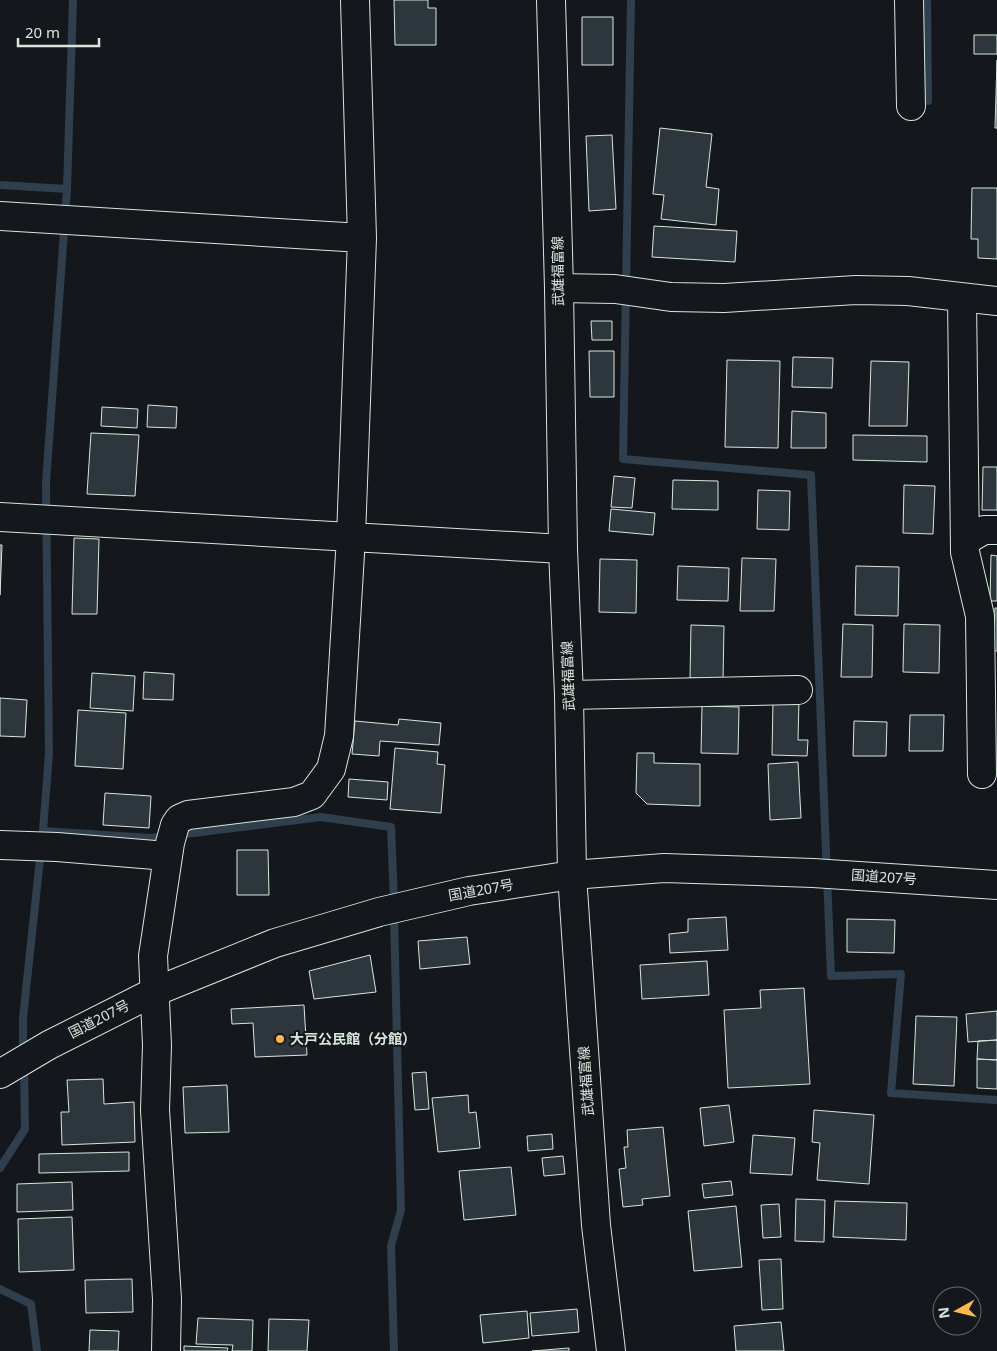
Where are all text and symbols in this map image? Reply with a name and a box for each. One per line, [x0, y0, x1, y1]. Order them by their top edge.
scale bar [18, 15, 99, 47]
text: 20 m [25, 22, 60, 42]
street label: 武雄福富線 [547, 236, 568, 306]
street label: 武雄福富線 [557, 641, 578, 711]
street label: 国道207号 [850, 865, 918, 888]
street label: 国道207号 [447, 874, 515, 905]
street label: 国道207号 [65, 995, 133, 1042]
place label: 大戸公民館（分館） [290, 1029, 416, 1048]
marker: 大戸公民館（分館） [274, 1033, 286, 1045]
street label: 武雄福富線 [574, 1045, 597, 1117]
north arrow [932, 1286, 982, 1336]
text: N [933, 1306, 954, 1320]

